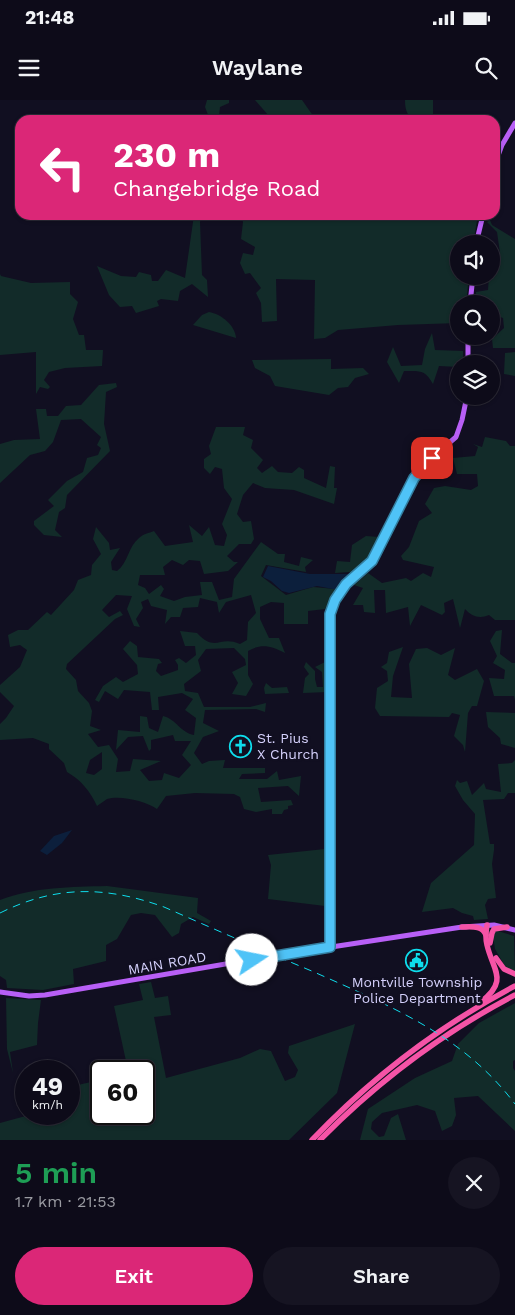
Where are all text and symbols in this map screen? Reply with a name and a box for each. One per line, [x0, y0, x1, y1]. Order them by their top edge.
text: 21:48 [25, 6, 74, 29]
icon: menu [15, 54, 43, 82]
icon: search [472, 54, 500, 82]
text: Waylane [212, 55, 303, 80]
text: 230 m [113, 134, 220, 176]
icon: left [30, 135, 95, 200]
text: Changebridge Road [113, 176, 320, 201]
map controls [450, 235, 500, 405]
button: sound [450, 235, 500, 285]
button: search [450, 295, 500, 345]
button: layers [450, 355, 500, 405]
pin [411, 437, 453, 479]
icon: arrive [418, 444, 446, 472]
place label: St. Pius X Church [257, 730, 319, 762]
church icon: St. Pius X Church [229, 734, 253, 758]
position arrow [225, 933, 277, 985]
street label: MAIN ROAD [127, 948, 207, 978]
public building icon: Montville Township Police Department [405, 948, 429, 972]
place label: Montville Township Police Department [352, 974, 482, 1006]
speed limit sign: 60 [90, 1060, 155, 1125]
text: 49 [32, 1072, 63, 1101]
text: km/h [32, 1098, 63, 1112]
text: 5 min [15, 1155, 97, 1190]
button: close [448, 1157, 500, 1209]
text: 1.7 km · 21:53 [15, 1192, 116, 1211]
button: Exit [15, 1247, 253, 1305]
button: Share [263, 1247, 500, 1305]

